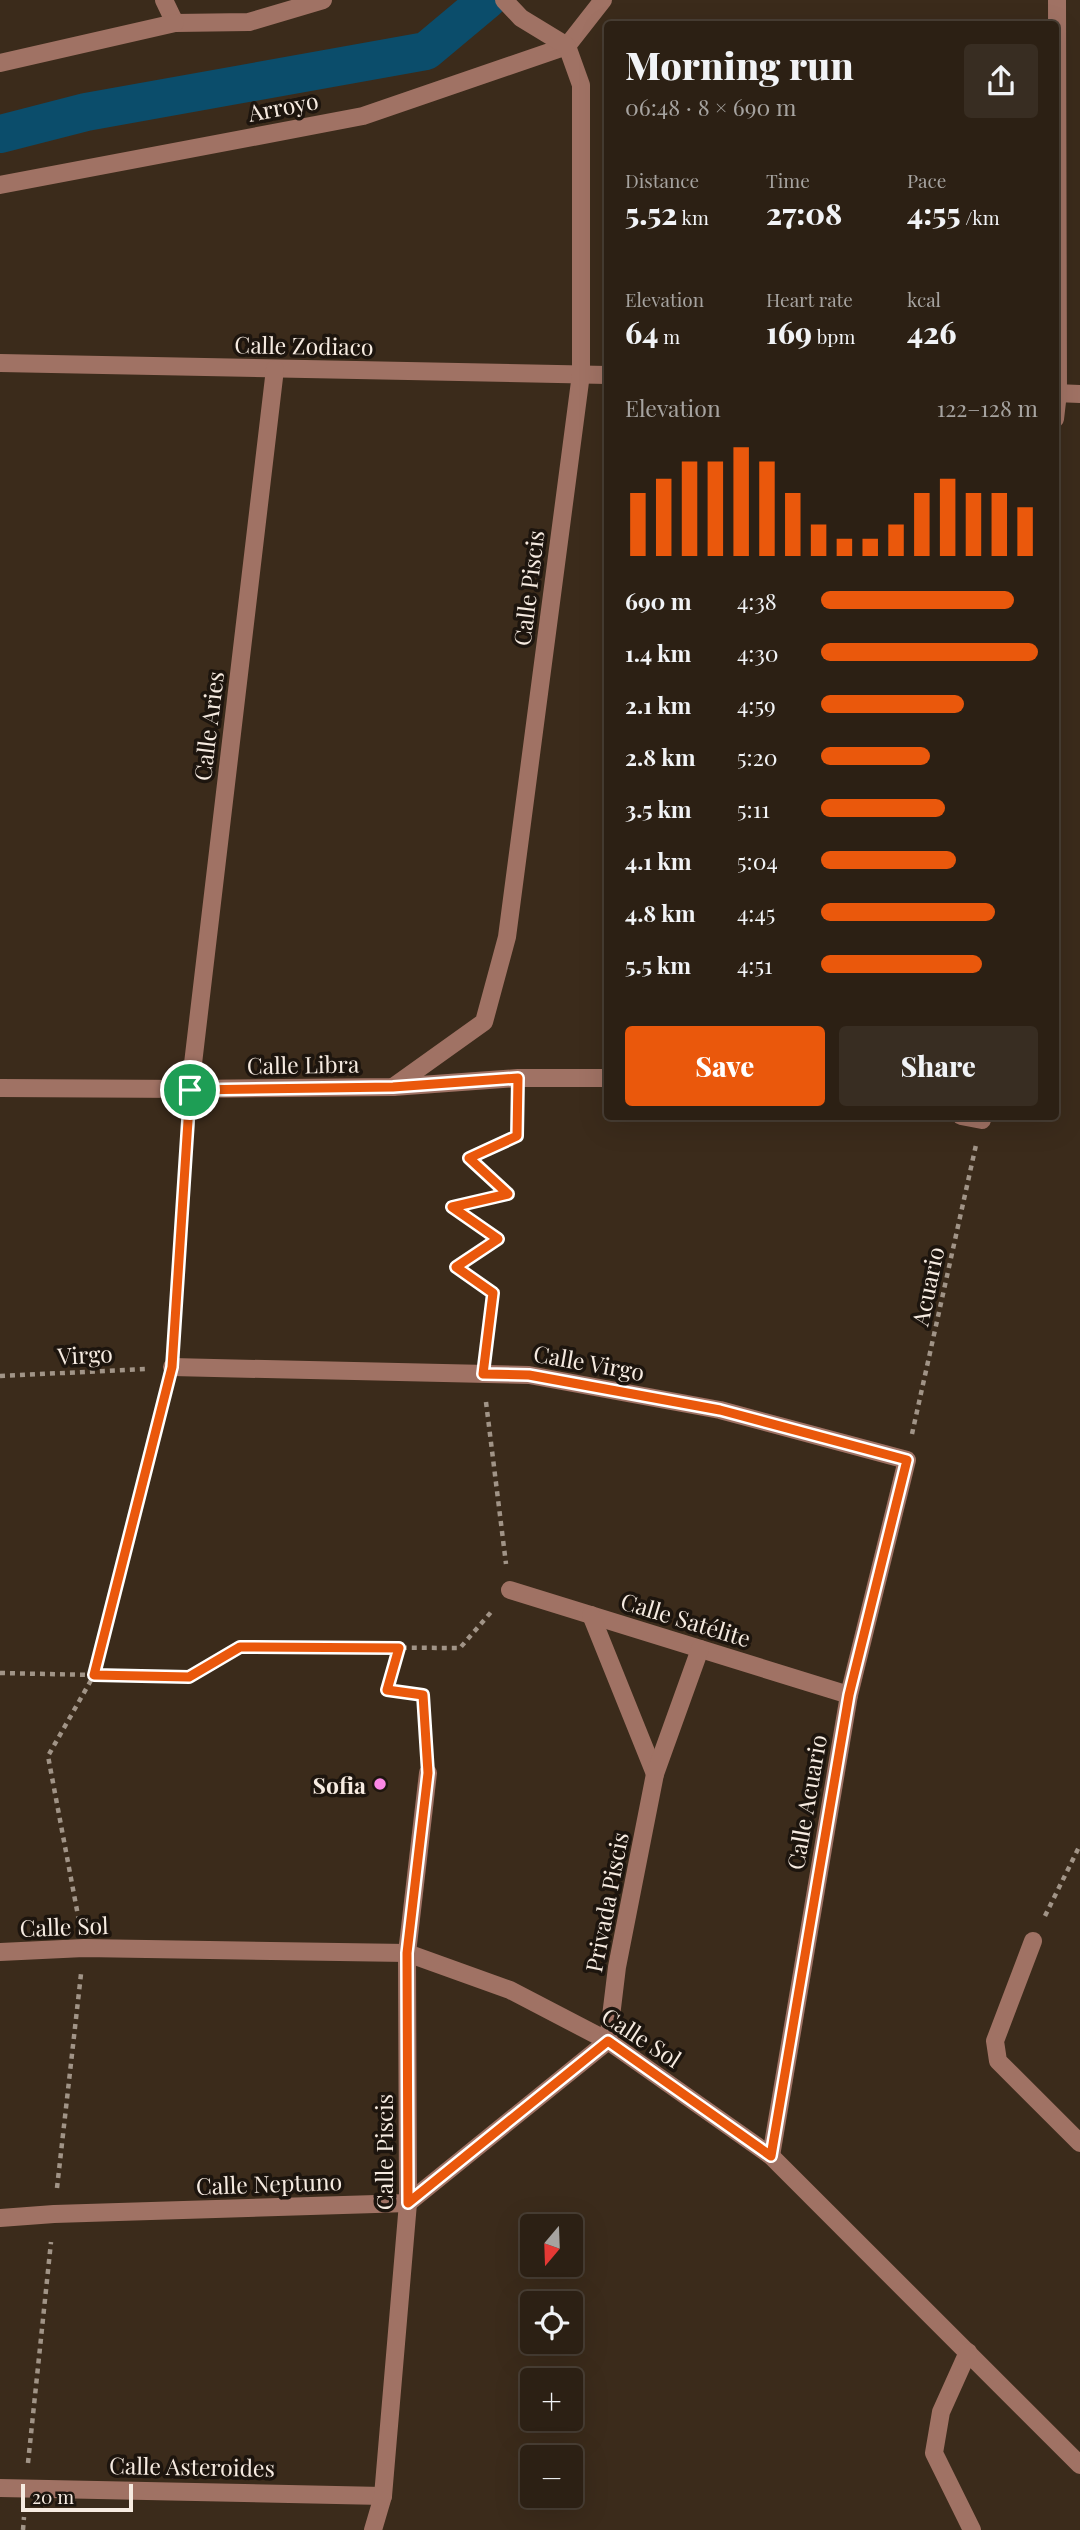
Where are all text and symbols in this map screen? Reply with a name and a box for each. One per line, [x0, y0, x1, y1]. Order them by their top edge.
text: Morning run [625, 39, 854, 90]
button: share [964, 44, 1038, 118]
street label: Arroyo [244, 84, 321, 128]
text: 06:48 · 8 × 690 m [625, 91, 796, 122]
text: Distance [625, 167, 699, 193]
text: Time [766, 167, 810, 193]
text: Pace [907, 167, 946, 193]
text: 5.52 [625, 193, 677, 233]
text: 27:08 [766, 193, 842, 233]
text: 4:55 [907, 193, 961, 233]
text: km [677, 204, 709, 230]
text: /km [961, 204, 1000, 230]
text: Elevation [625, 286, 704, 312]
text: Heart rate [766, 286, 853, 312]
text: kcal [907, 286, 941, 312]
text: 64 [625, 312, 658, 352]
text: 169 [766, 312, 812, 352]
text: 426 [907, 312, 957, 352]
text: m [658, 323, 680, 349]
text: bpm [812, 323, 855, 349]
street label: Calle Zodiaco [234, 328, 374, 362]
text: Elevation [625, 392, 721, 423]
text: 122–128 m [937, 392, 1038, 423]
street label: Calle Piscis [506, 528, 550, 648]
text: 690 m [625, 585, 692, 616]
text: 4:38 [737, 585, 777, 616]
text: 1.4 km [625, 637, 691, 668]
text: 4:30 [737, 637, 779, 668]
street label: Calle Aries [186, 669, 230, 783]
text: 2.1 km [625, 689, 691, 720]
text: 4:59 [737, 689, 776, 720]
text: 2.8 km [625, 741, 696, 772]
text: 5:20 [737, 741, 777, 772]
text: 3.5 km [625, 793, 692, 824]
text: 5:11 [737, 793, 770, 824]
text: 4.1 km [625, 845, 692, 876]
text: 5:04 [737, 845, 778, 876]
text: 4.8 km [625, 897, 696, 928]
text: 4:45 [737, 897, 775, 928]
text: 5.5 km [625, 949, 691, 980]
text: 4:51 [737, 949, 773, 980]
button: Save [625, 1026, 825, 1106]
button: Share [839, 1026, 1038, 1106]
street label: Calle Libra [246, 1048, 360, 1080]
pin [160, 1060, 220, 1120]
icon: arrive [171, 1071, 209, 1109]
street label: Acuario [903, 1244, 950, 1329]
street label: Virgo [56, 1337, 113, 1371]
street label: Calle Virgo [531, 1337, 647, 1387]
street label: Calle Satélite [617, 1585, 755, 1653]
street label: Calle Acuario [779, 1732, 833, 1872]
place label: Sofia [312, 1769, 366, 1800]
marker: Sofia [372, 1776, 388, 1792]
street label: Privada Piscis [577, 1829, 635, 1975]
street label: Calle Sol [19, 1909, 109, 1943]
street label: Calle Sol [596, 2000, 688, 2074]
street label: Calle Piscis [368, 2094, 399, 2210]
street label: Calle Neptuno [195, 2165, 343, 2201]
north arrow [520, 2214, 583, 2277]
map controls [520, 2214, 583, 2508]
button: locate [520, 2291, 583, 2354]
button: + [520, 2368, 583, 2431]
button: − [520, 2445, 583, 2508]
street label: Calle Asteroides [109, 2449, 275, 2483]
scale bar [21, 2481, 133, 2513]
text: 20 m [32, 2483, 74, 2509]

